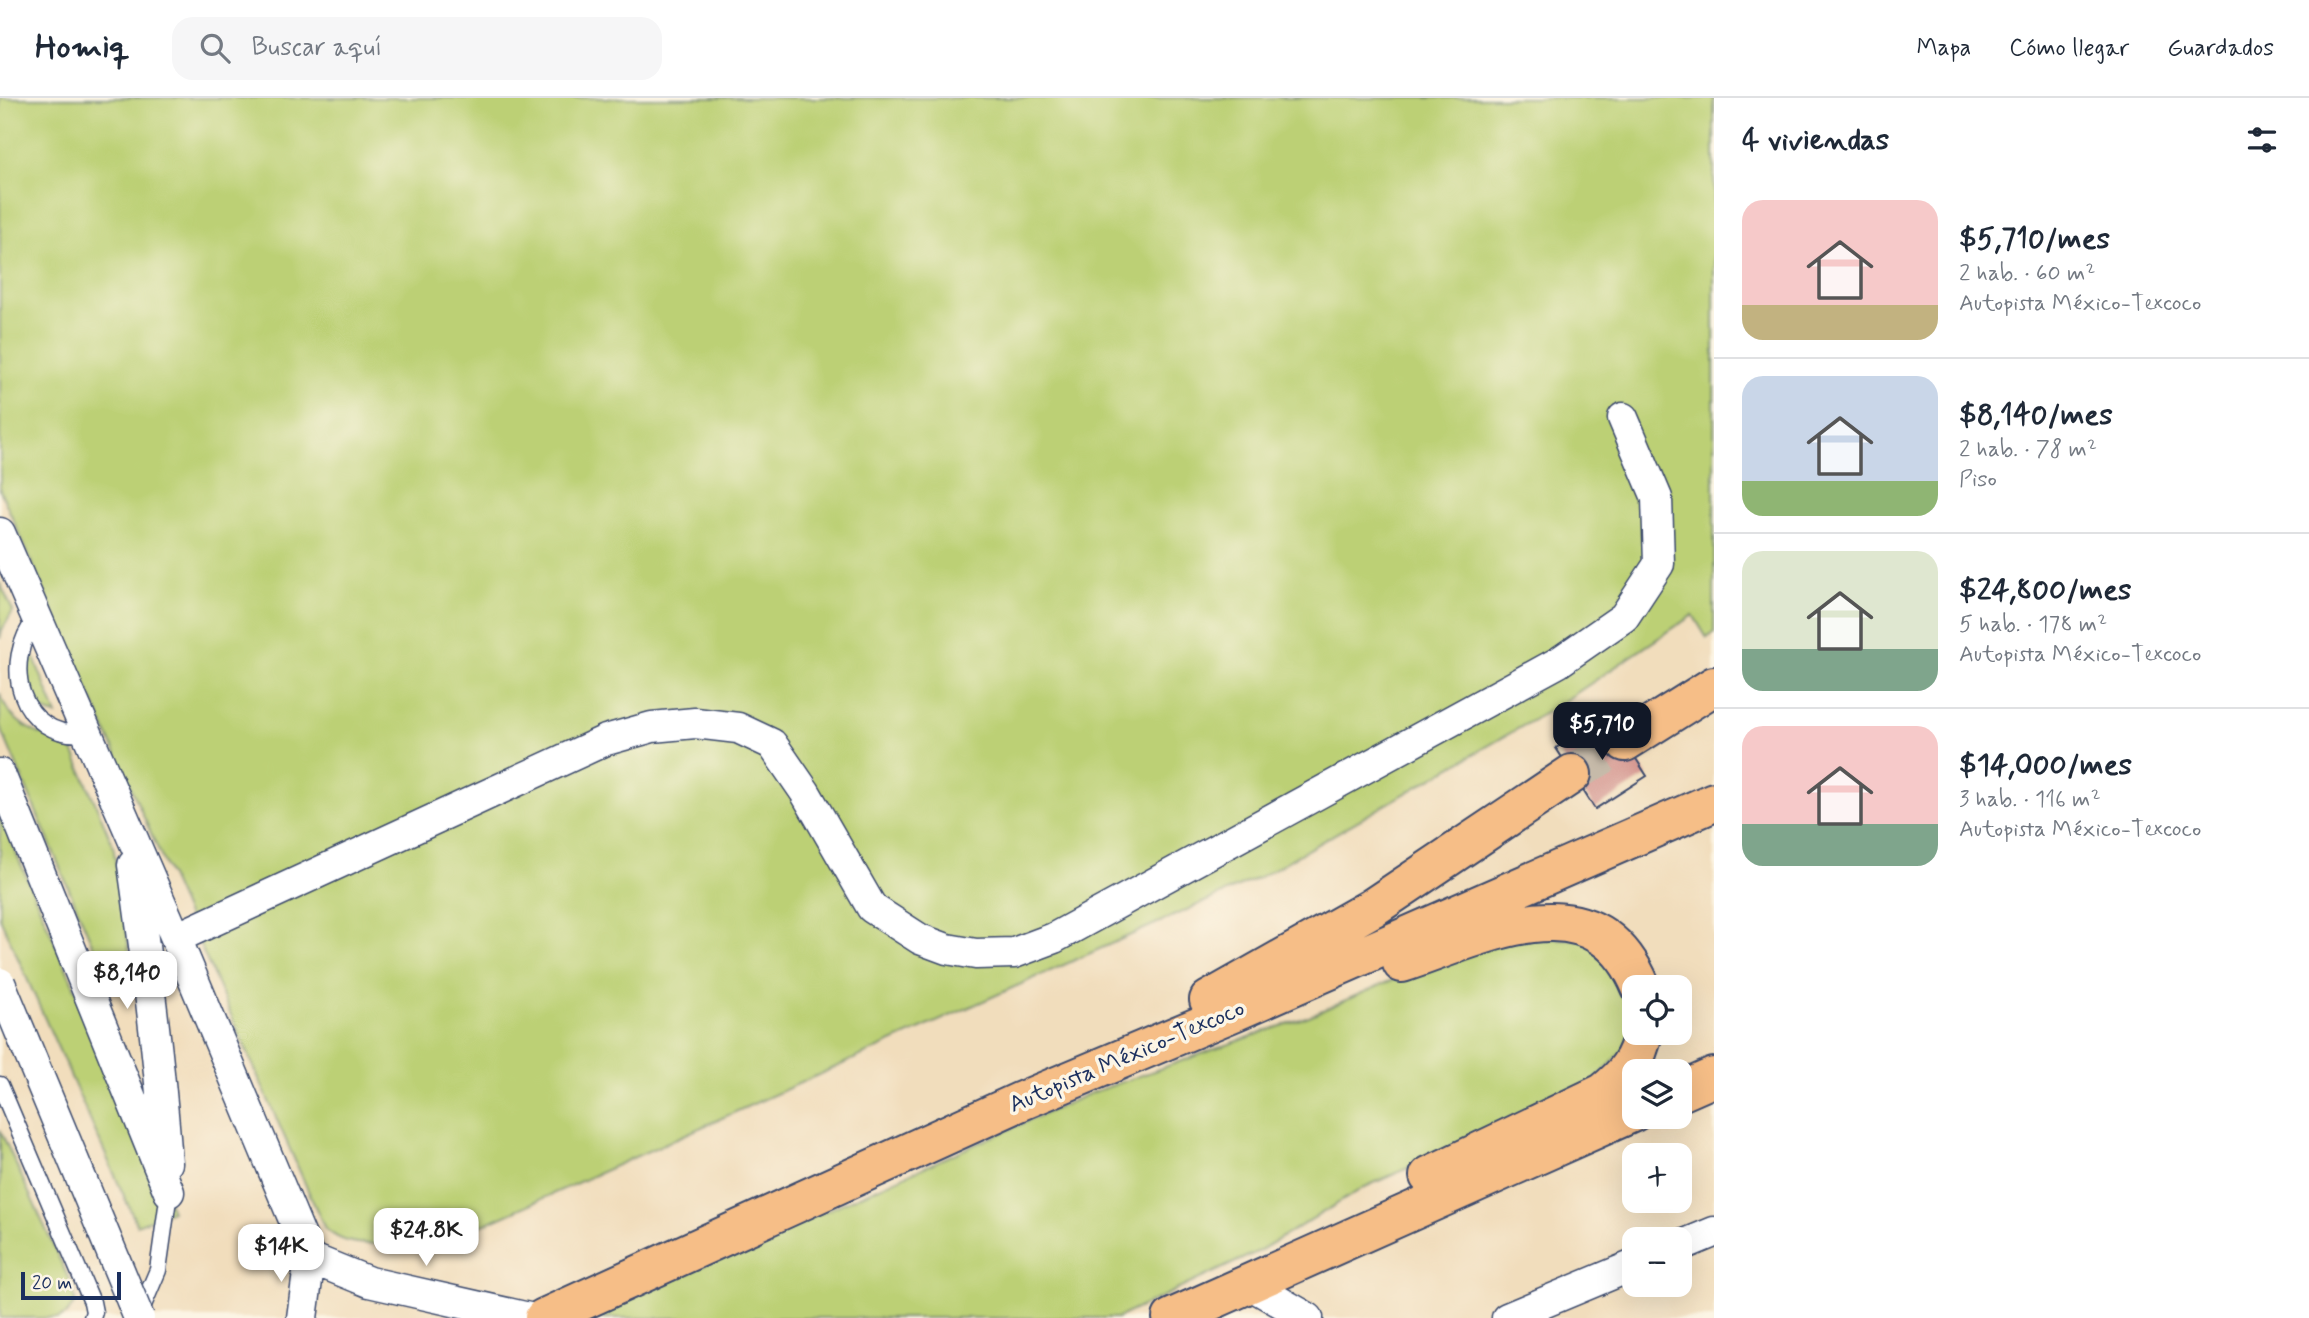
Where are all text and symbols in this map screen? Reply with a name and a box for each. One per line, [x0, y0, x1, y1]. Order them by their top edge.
search box [172, 17, 662, 80]
text: Homiq [35, 26, 130, 70]
icon: search [196, 29, 234, 67]
text: Buscar aquí [252, 31, 382, 65]
text: Mapa [1916, 33, 1971, 64]
text: Cómo llegar [2009, 33, 2129, 64]
text: Guardados [2167, 33, 2274, 64]
text: 4 viviendas [1742, 121, 1889, 160]
icon: filters [2243, 121, 2281, 159]
text: $5,710/mes [1959, 220, 2110, 259]
icon: home [1798, 228, 1882, 312]
text: 2 hab. · 60 m² [1959, 259, 2095, 289]
text: Autopista México-Texcoco [1959, 289, 2201, 319]
text: $8,140/mes [1959, 396, 2113, 435]
icon: home [1798, 404, 1882, 488]
text: 2 hab. · 78 m² [1959, 435, 2097, 465]
text: Piso [1959, 465, 1997, 495]
text: $24,800/mes [1959, 571, 2131, 610]
icon: home [1798, 579, 1882, 663]
text: 5 hab. · 178 m² [1959, 610, 2107, 640]
text: Autopista México-Texcoco [1959, 640, 2201, 670]
pin: $5,710 [1545, 702, 1659, 762]
text: $5,710 [1569, 710, 1635, 740]
text: $14,000/mes [1959, 746, 2132, 785]
icon: home [1798, 754, 1882, 838]
text: 3 hab. · 116 m² [1959, 785, 2101, 815]
text: Autopista México-Texcoco [1959, 815, 2201, 845]
pin: $8,140 [70, 951, 184, 1011]
text: $8,140 [93, 959, 161, 989]
map controls [1622, 975, 1692, 1297]
button: locate [1622, 975, 1692, 1045]
street label: Autopista México-Texcoco [1005, 993, 1249, 1121]
button: layers [1622, 1059, 1692, 1129]
button: + [1622, 1143, 1692, 1213]
pin: $24.8K [369, 1208, 483, 1268]
text: $24.8K [390, 1216, 462, 1246]
pin: $14K [240, 1224, 322, 1284]
button: − [1622, 1227, 1692, 1297]
text: $14K [254, 1232, 308, 1262]
scale bar [21, 1269, 121, 1301]
text: 20 m [32, 1271, 72, 1296]

